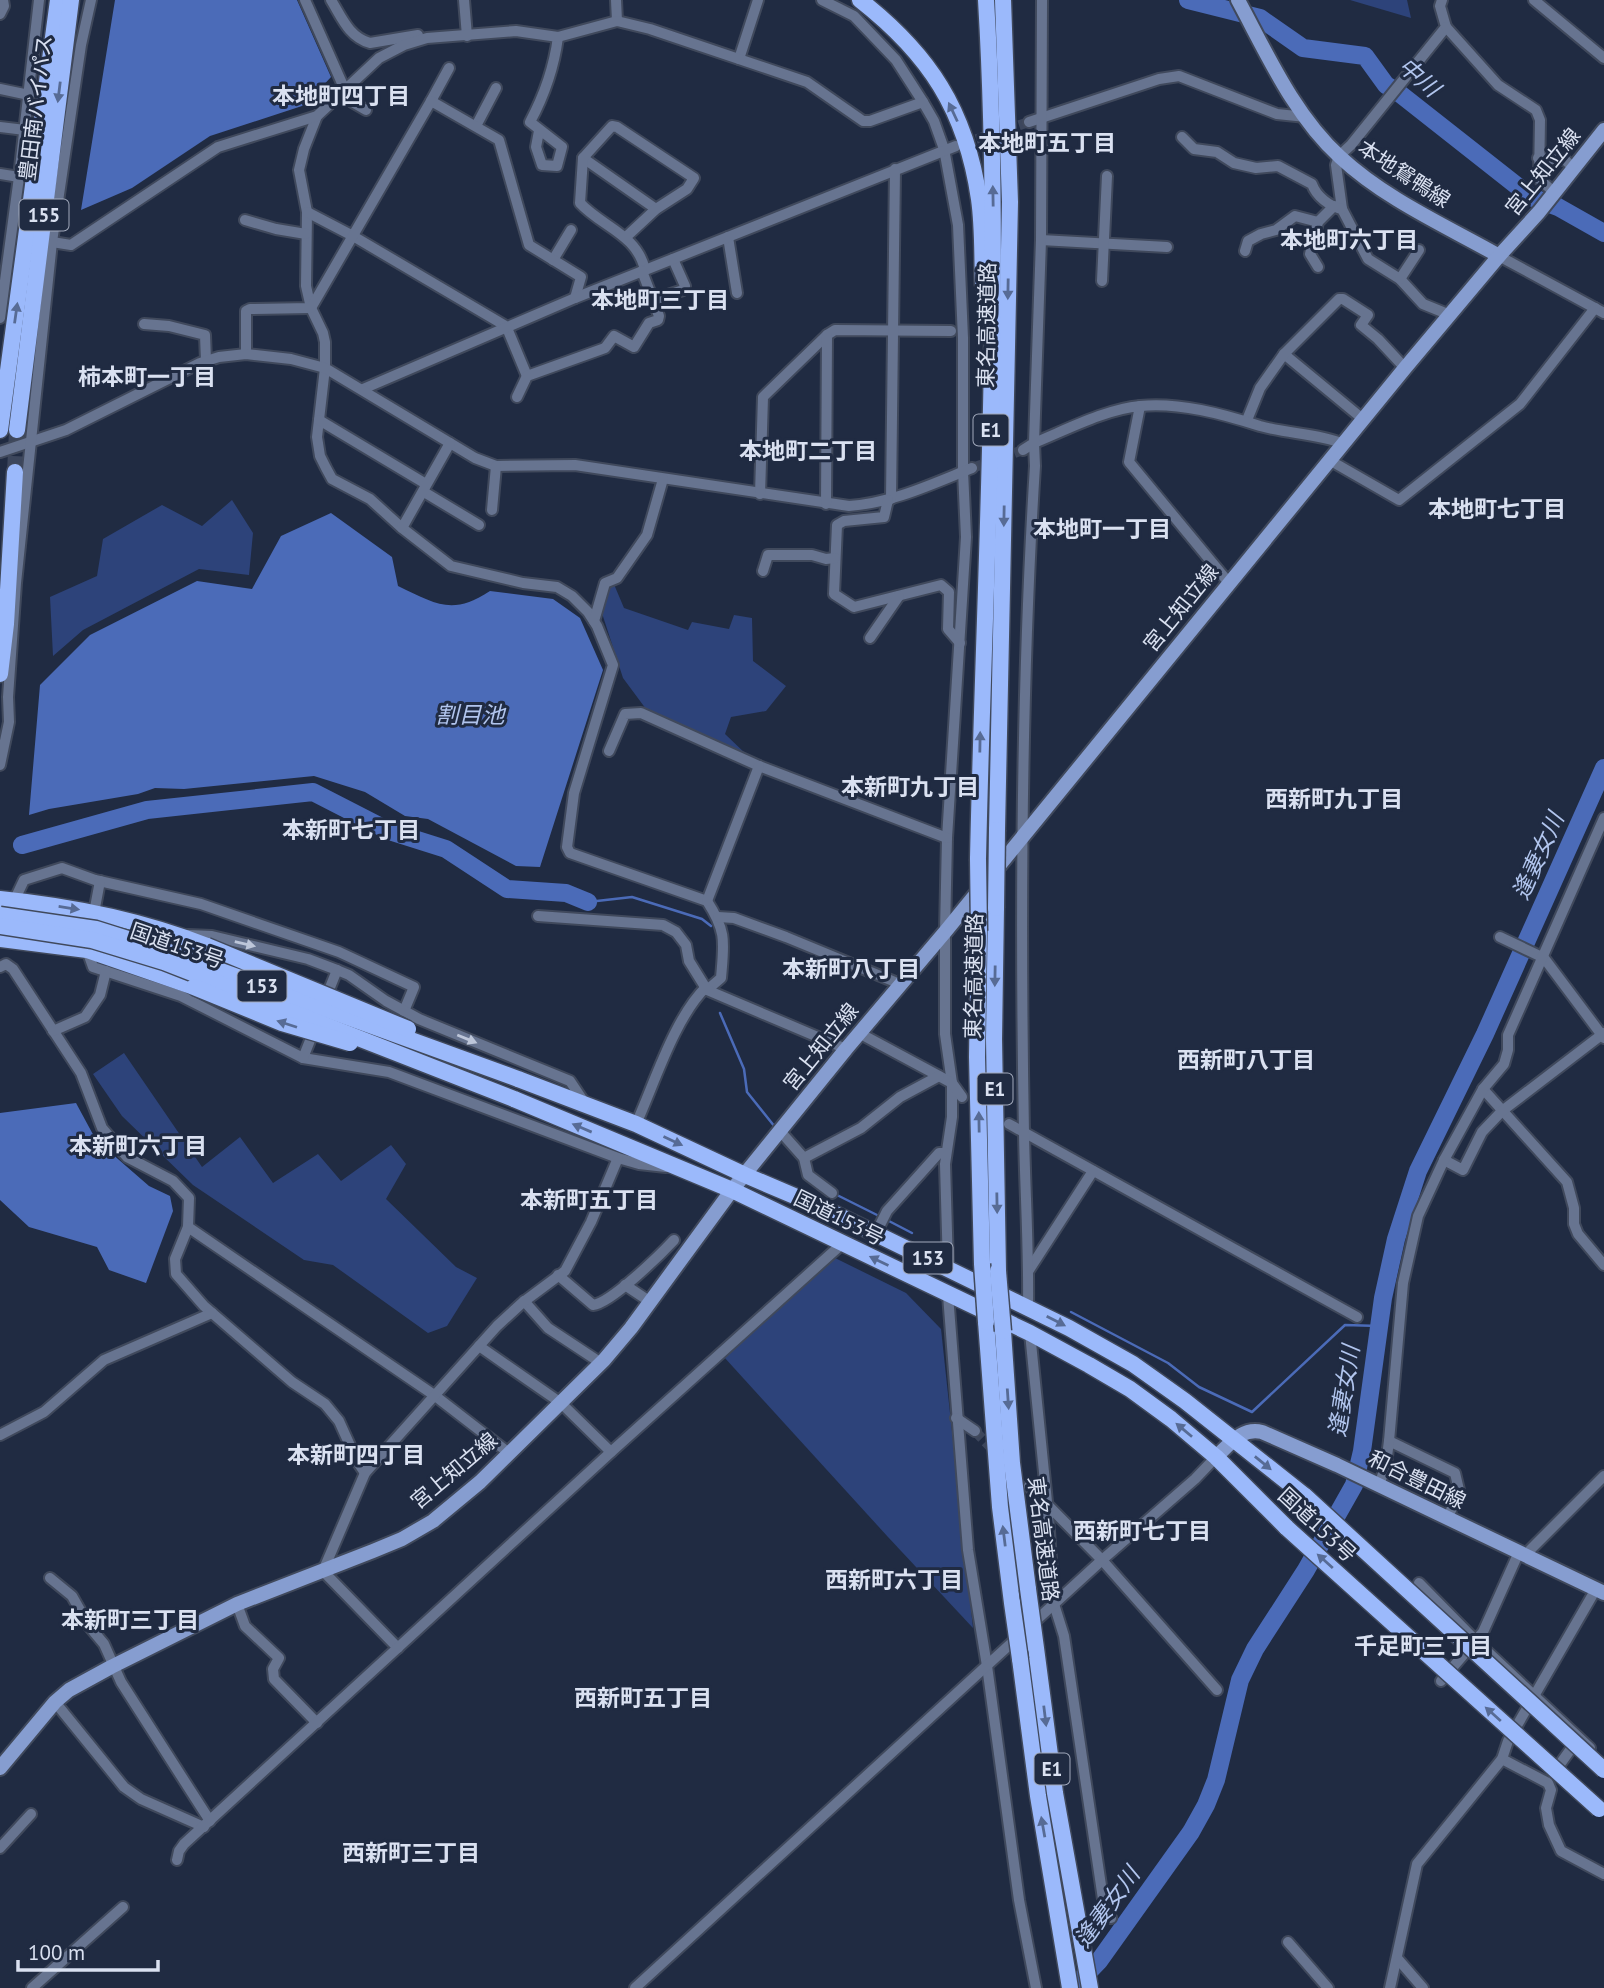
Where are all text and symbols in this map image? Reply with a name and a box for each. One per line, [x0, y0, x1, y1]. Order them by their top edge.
street label: 豊田南バイパス [13, 34, 58, 182]
water label: 中川 [1392, 51, 1448, 105]
one-way arrow [54, 81, 65, 103]
district label: 本地町四丁目 [272, 81, 410, 110]
one-way arrow [947, 102, 959, 122]
street label: 宮上知立線 [1499, 122, 1586, 221]
district label: 本地町五丁目 [978, 128, 1116, 157]
street label: 本地鴛鴨線 [1353, 134, 1456, 213]
one-way arrow [988, 185, 999, 207]
road number: 155 [20, 200, 68, 230]
district label: 本地町六丁目 [1280, 225, 1418, 254]
street label: 東名高速道路 [972, 262, 1001, 388]
one-way arrow [1003, 278, 1014, 300]
district label: 本地町三丁目 [591, 285, 729, 314]
one-way arrow [11, 302, 22, 324]
district label: 柿本町一丁目 [78, 362, 216, 391]
road number: E1 [974, 414, 1009, 446]
district label: 本地町二丁目 [739, 436, 877, 465]
district label: 本地町七丁目 [1428, 494, 1566, 523]
one-way arrow [998, 505, 1009, 527]
district label: 本地町一丁目 [1033, 514, 1171, 543]
street label: 宮上知立線 [1137, 558, 1224, 657]
water label: 割目池 [436, 700, 507, 729]
one-way arrow [975, 731, 986, 753]
district label: 本新町九丁目 [841, 772, 979, 801]
district label: 西新町九丁目 [1265, 784, 1403, 813]
water label: 逢妻女川 [1506, 805, 1571, 904]
district label: 本新町七丁目 [282, 815, 420, 844]
one-way arrow [58, 903, 80, 914]
street label: 東名高速道路 [959, 913, 988, 1039]
street label: 国道153号 [127, 917, 228, 974]
one-way arrow [234, 939, 256, 950]
district label: 本新町八丁目 [782, 954, 920, 983]
one-way arrow [989, 965, 1001, 987]
road number: 153 [238, 970, 286, 1002]
street label: 宮上知立線 [777, 997, 864, 1096]
one-way arrow [276, 1018, 297, 1029]
one-way arrow [456, 1034, 477, 1045]
district label: 西新町八丁目 [1177, 1045, 1315, 1074]
road number: E1 [978, 1074, 1012, 1105]
one-way arrow [973, 1111, 984, 1133]
one-way arrow [572, 1122, 592, 1134]
district label: 本新町六丁目 [69, 1131, 207, 1160]
one-way arrow [663, 1136, 683, 1147]
street label: 国道153号 [790, 1184, 889, 1251]
district label: 本新町五丁目 [520, 1185, 658, 1214]
one-way arrow [991, 1193, 1002, 1215]
road number: 153 [904, 1242, 953, 1274]
one-way arrow [869, 1255, 889, 1266]
one-way arrow [1046, 1315, 1066, 1326]
water label: 逢妻女川 [1322, 1340, 1365, 1439]
one-way arrow [1002, 1388, 1013, 1410]
one-way arrow [1175, 1422, 1193, 1438]
street label: 宮上知立線 [405, 1427, 503, 1515]
district label: 本新町四丁目 [287, 1440, 425, 1469]
street label: 和合豊田線 [1364, 1444, 1470, 1515]
one-way arrow [1255, 1455, 1272, 1470]
street label: 東名高速道路 [1022, 1475, 1065, 1603]
street label: 国道153号 [1273, 1482, 1362, 1568]
district label: 西新町七丁目 [1073, 1516, 1211, 1545]
one-way arrow [998, 1525, 1009, 1547]
one-way arrow [1317, 1554, 1334, 1570]
district label: 西新町六丁目 [825, 1565, 963, 1594]
district label: 本新町三丁目 [61, 1605, 199, 1634]
district label: 千足町三丁目 [1354, 1631, 1492, 1660]
district label: 西新町五丁目 [574, 1683, 712, 1712]
one-way arrow [1040, 1705, 1051, 1727]
one-way arrow [1484, 1706, 1502, 1722]
road number: E1 [1034, 1754, 1070, 1784]
one-way arrow [1037, 1816, 1048, 1838]
district label: 西新町三丁目 [342, 1838, 480, 1867]
water label: 逢妻女川 [1068, 1859, 1147, 1952]
scale bar [18, 1928, 158, 1972]
text: 100 m [28, 1939, 85, 1966]

